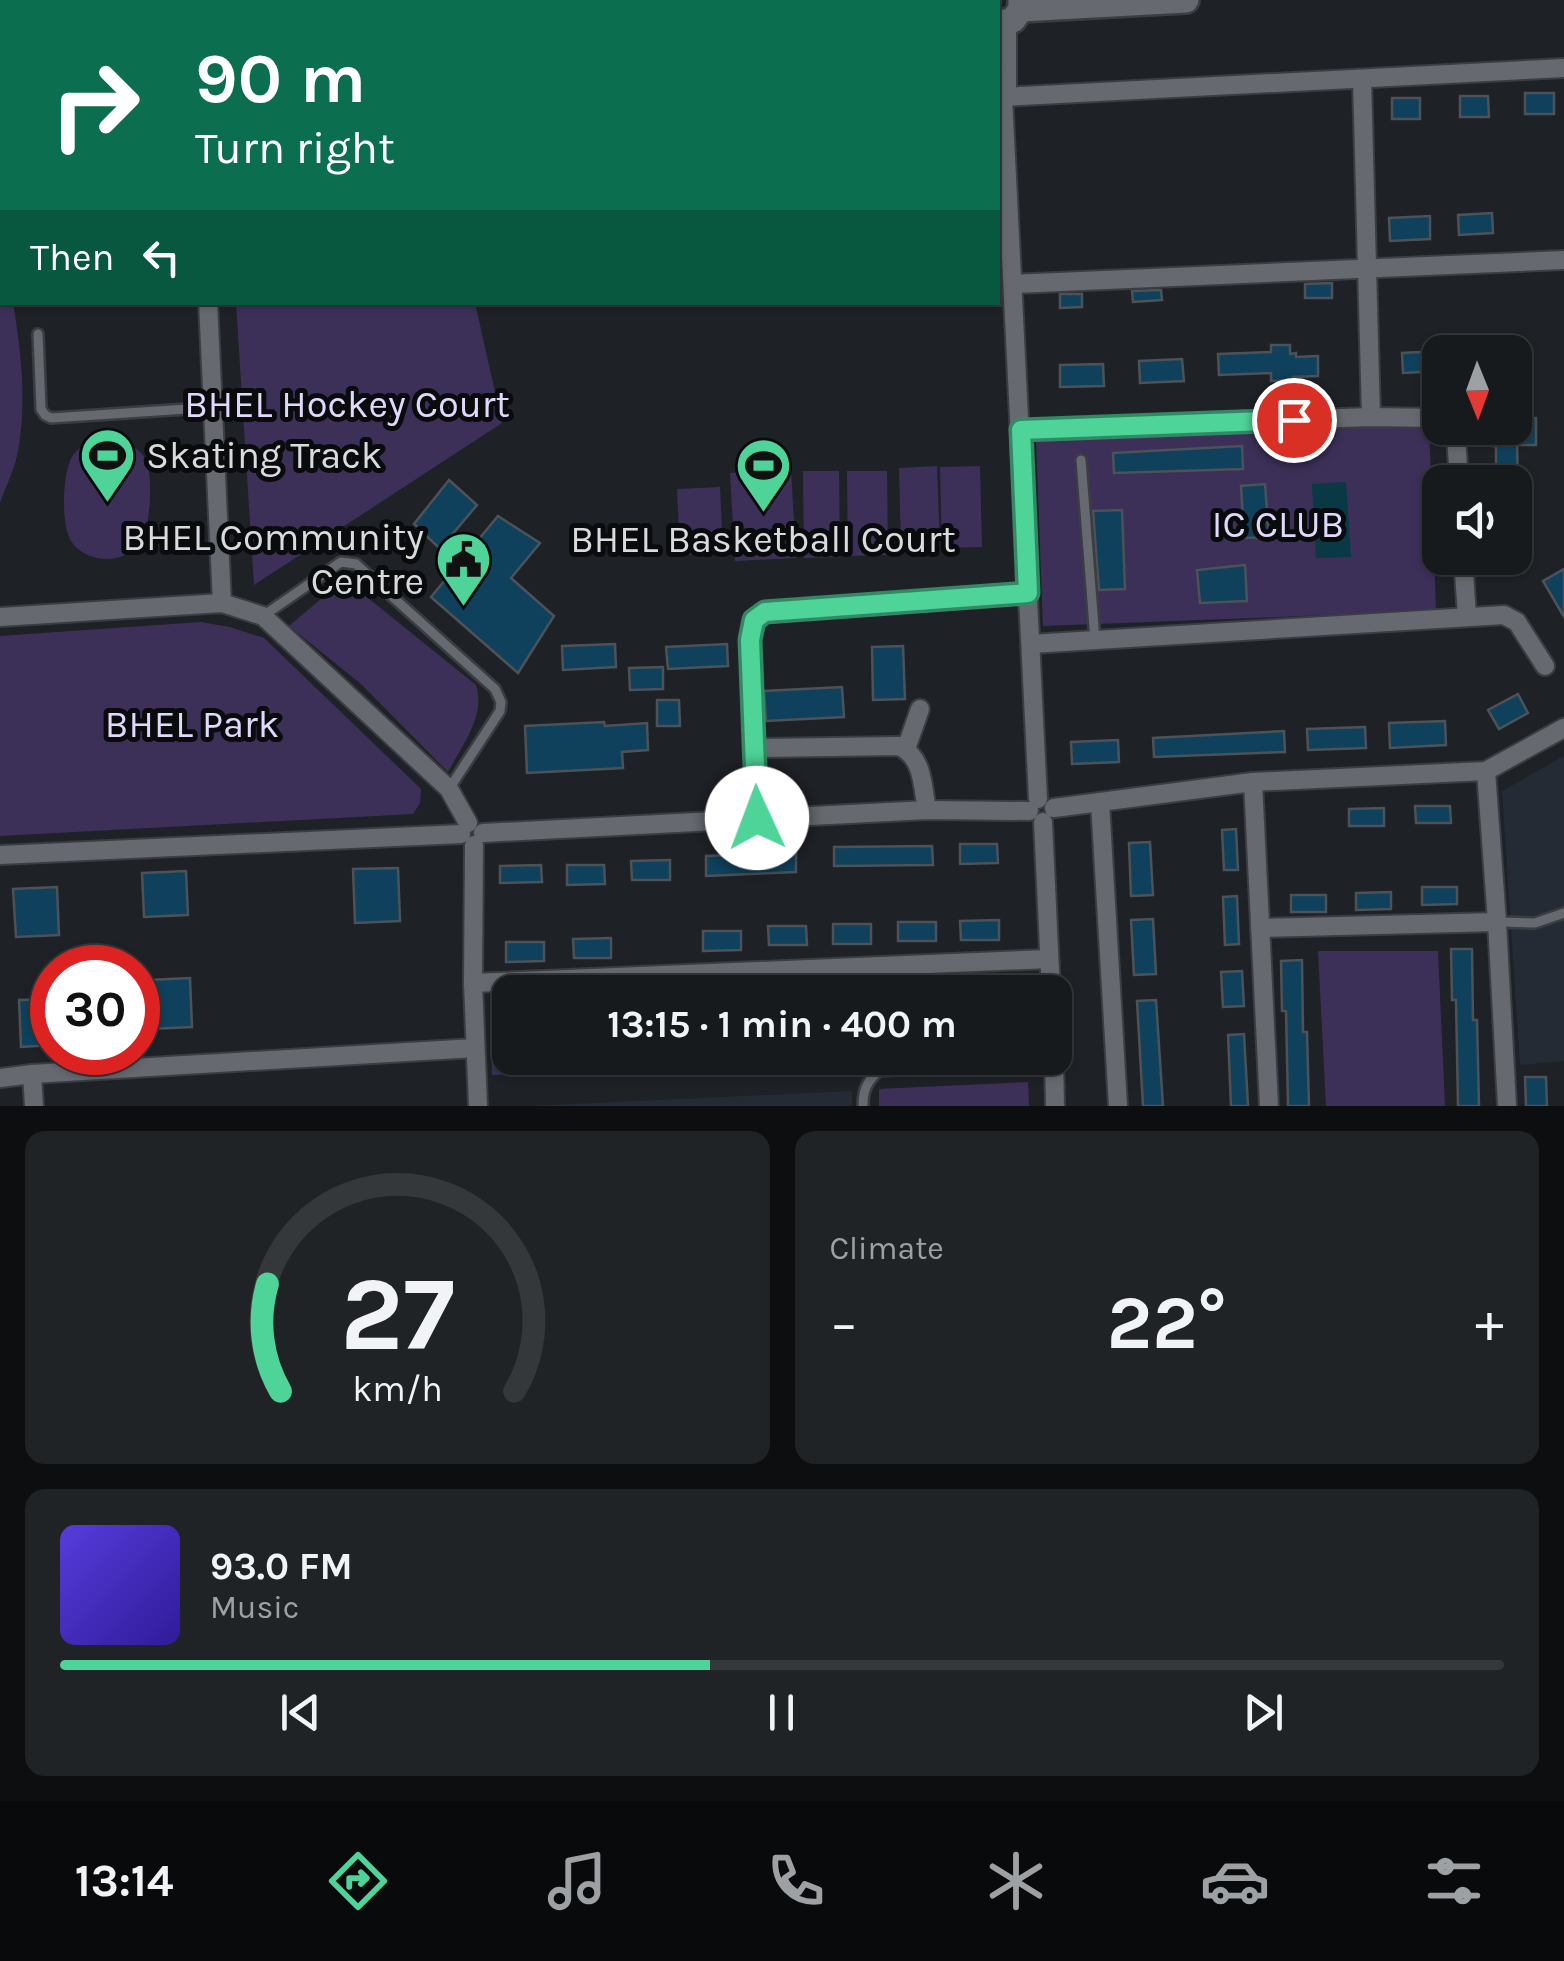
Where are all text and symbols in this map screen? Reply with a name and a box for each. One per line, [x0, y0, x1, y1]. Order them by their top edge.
text: 90 m [195, 38, 366, 120]
icon: right [30, 40, 160, 170]
text: Turn right [195, 122, 395, 174]
icon: left [134, 230, 189, 285]
text: Then [30, 235, 114, 280]
north arrow [1422, 335, 1532, 445]
map controls [1422, 335, 1532, 575]
pin [1252, 378, 1337, 463]
park label: BHEL Hockey Court [184, 382, 510, 427]
icon: arrive [1267, 393, 1322, 448]
sports icon: Skating Track [77, 425, 137, 504]
place label: Skating Track [146, 433, 382, 478]
sports icon: BHEL Basketball Court [733, 436, 793, 515]
button: sound [1422, 465, 1532, 575]
park label: IC CLUB [1212, 502, 1344, 547]
place label: BHEL Community Centre [122, 515, 424, 604]
place label: BHEL Basketball Court [570, 517, 956, 562]
public building icon: BHEL Community Centre [433, 529, 493, 608]
park label: BHEL Park [105, 702, 279, 747]
position arrow [705, 766, 809, 870]
speed limit sign: 30 [30, 945, 160, 1075]
text: 13:15 · 1 min · 400 m [607, 1002, 957, 1047]
text: Climate [830, 1230, 944, 1267]
text: 27 [340, 1254, 455, 1375]
text: 22° [1107, 1279, 1227, 1367]
text: − [830, 1291, 858, 1355]
text: + [1475, 1291, 1504, 1355]
text: km/h [352, 1368, 443, 1410]
text: 93.0 FM [210, 1544, 353, 1589]
text: Music [210, 1589, 299, 1626]
icon: previous [273, 1685, 328, 1740]
icon: pause [754, 1685, 809, 1740]
icon: next [1236, 1685, 1291, 1740]
icon: directions [323, 1846, 393, 1916]
icon: music [542, 1846, 612, 1916]
icon: phone [761, 1846, 831, 1916]
icon: climate [981, 1846, 1051, 1916]
icon: car [1200, 1846, 1270, 1916]
icon: filters [1419, 1846, 1489, 1916]
text: 13:14 [75, 1855, 174, 1907]

